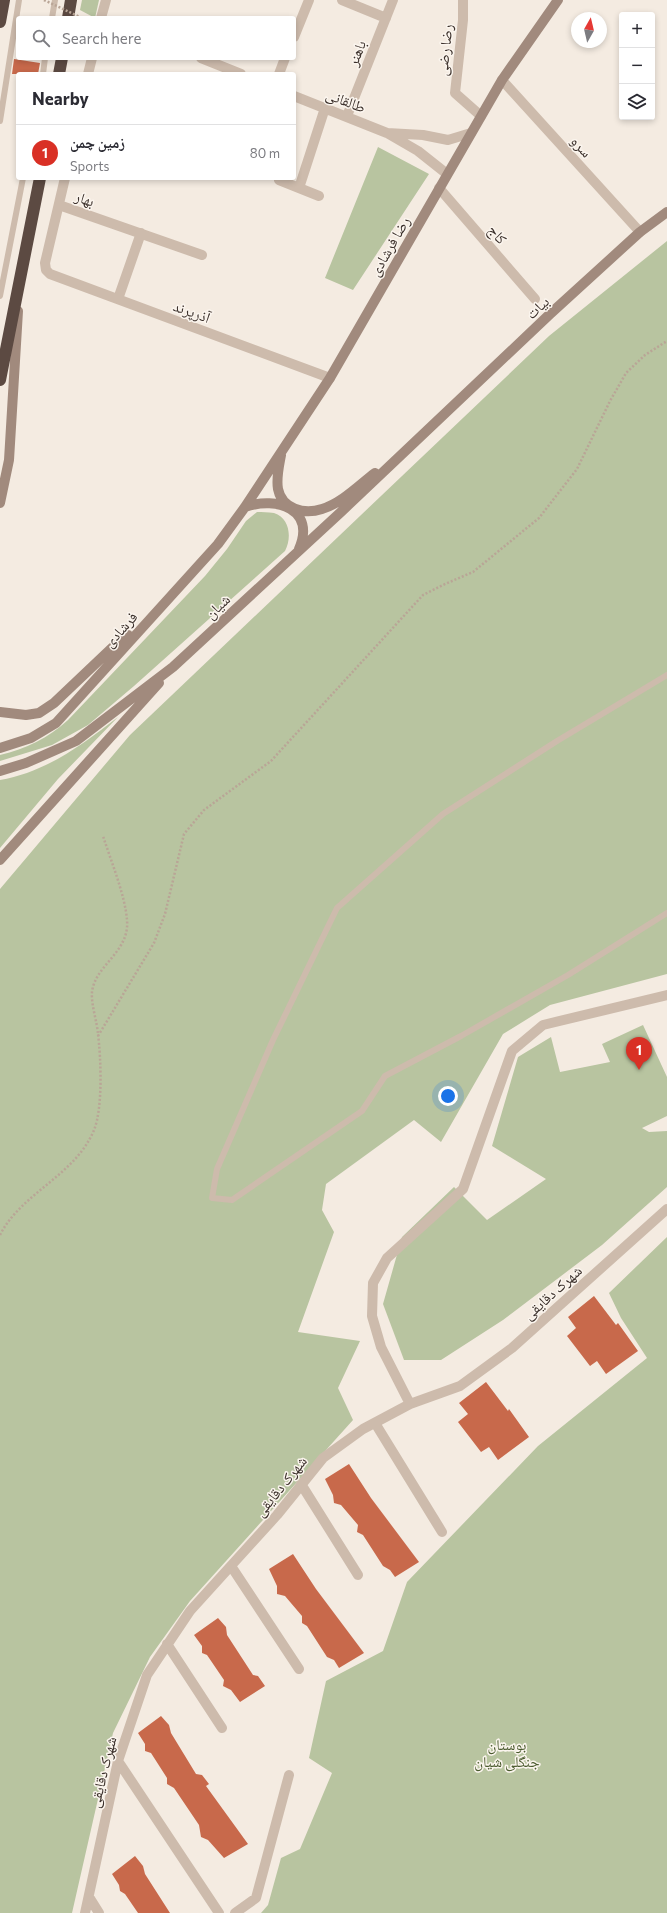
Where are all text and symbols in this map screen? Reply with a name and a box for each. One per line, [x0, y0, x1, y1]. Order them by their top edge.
north arrow [571, 12, 607, 48]
map controls [619, 12, 655, 120]
button: + [619, 12, 655, 48]
search box [16, 16, 296, 60]
street label: رضا رضی [432, 23, 458, 77]
icon: search [30, 27, 52, 49]
text: Search here [62, 29, 141, 47]
street label: باهنر [343, 38, 370, 70]
button: − [619, 48, 655, 84]
street label: طالقانی [323, 84, 368, 118]
button: layers [619, 84, 655, 120]
text: Nearby [32, 88, 89, 109]
street label: سرو [567, 131, 596, 161]
text: زمین چمن [70, 133, 125, 151]
text: 1 [42, 145, 48, 161]
text: 80 m [250, 145, 280, 161]
text: Sports [70, 158, 110, 174]
street label: بهار [72, 186, 97, 211]
street label: رضا فرشادی [365, 213, 415, 280]
street label: کاج [483, 221, 511, 249]
street label: بیات [522, 292, 553, 322]
street label: آذرپرند [171, 296, 214, 327]
street label: شیان [201, 590, 235, 624]
street label: فرشادی [99, 608, 142, 652]
pin: 1 [626, 1037, 652, 1070]
your location [438, 1086, 458, 1106]
street label: شهرک دقایقی [519, 1261, 587, 1325]
street label: شهرک دقایقی [250, 1452, 312, 1521]
street label: شهرک دقایقی [84, 1734, 122, 1810]
park label: بوستان جنگلی شیان [474, 1735, 540, 1772]

